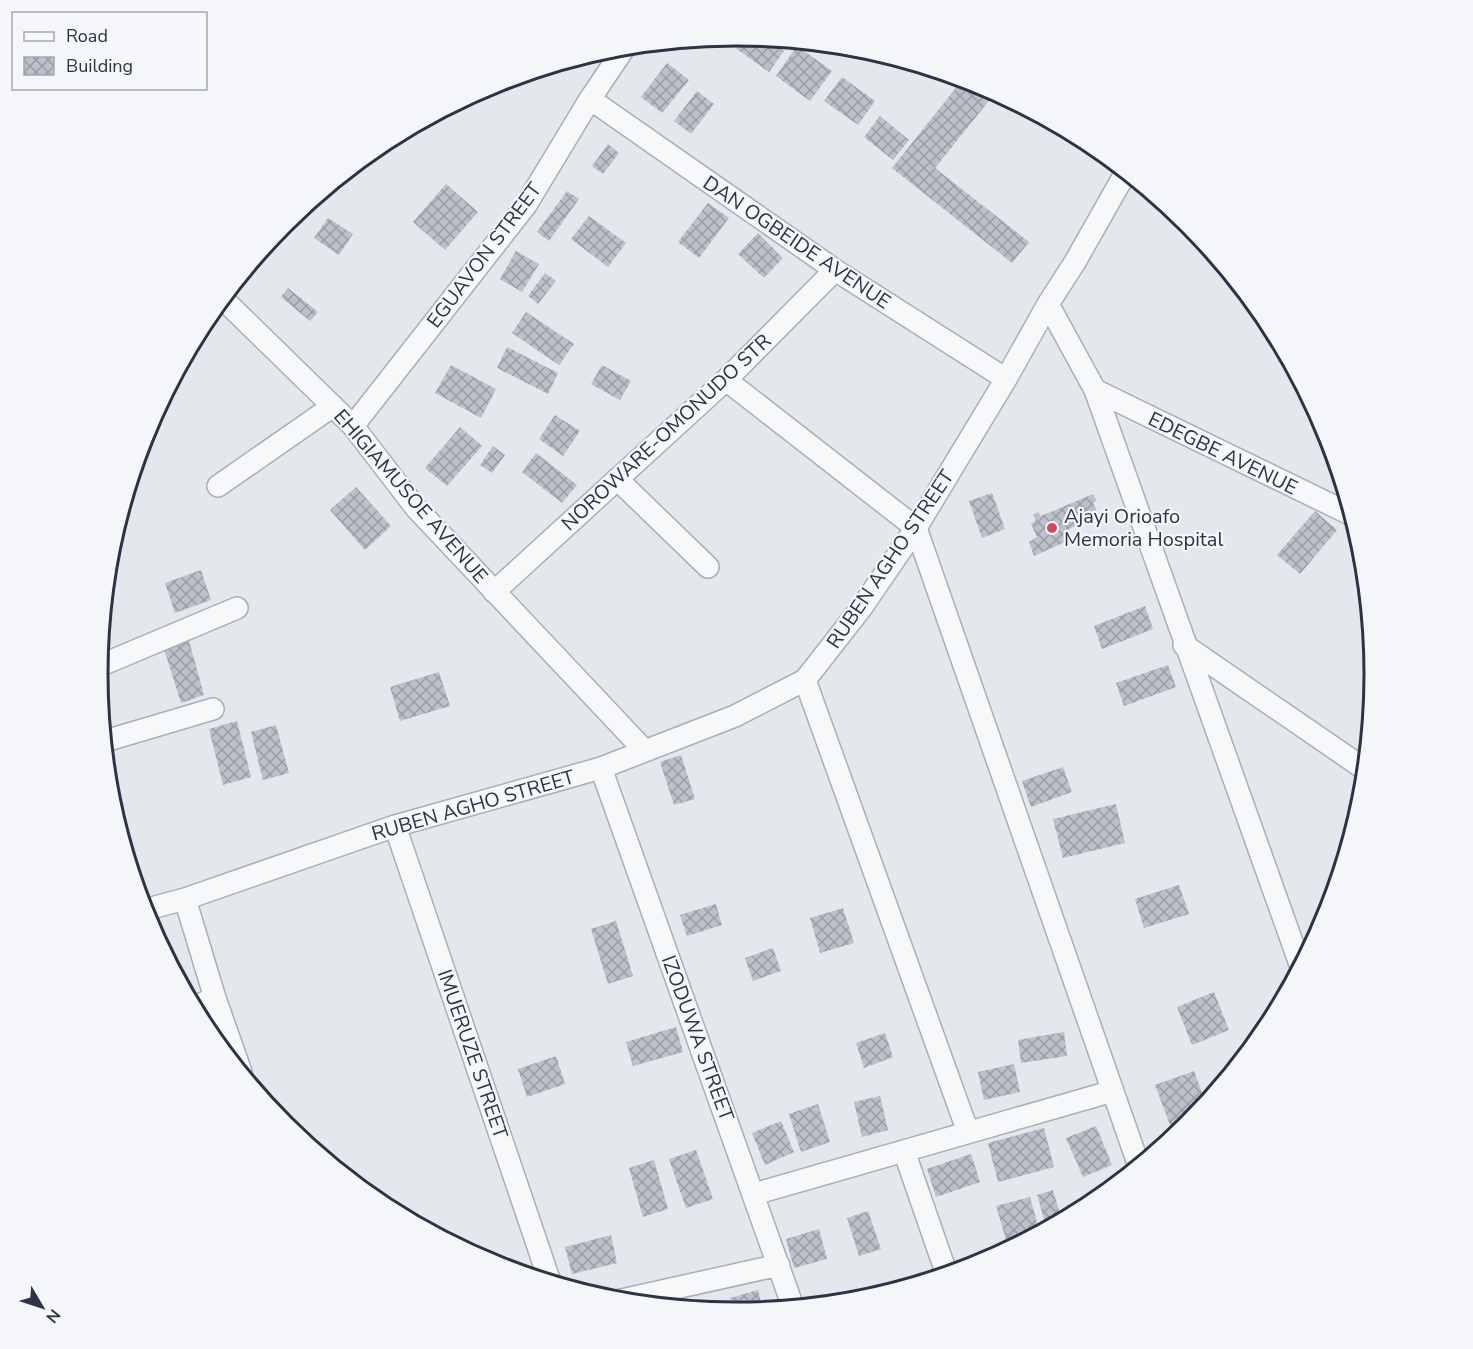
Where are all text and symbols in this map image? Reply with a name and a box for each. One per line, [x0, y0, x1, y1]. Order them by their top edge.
legend [12, 12, 207, 90]
text: Road [66, 24, 108, 48]
text: Building [66, 54, 133, 78]
street label: DAN OGBEIDE AVENUE [698, 169, 896, 315]
street label: EGUAVON STREET [421, 177, 548, 333]
street label: NOROWARE-OMONUDO STR [556, 328, 777, 537]
street label: EHIGIAMUSOE AVENUE [328, 404, 494, 589]
street label: EDEGBE AVENUE [1144, 406, 1302, 501]
street label: RUBEN AGHO STREET [820, 465, 960, 654]
place label: Ajayi Orioafo Memoria Hospital [1064, 503, 1223, 553]
marker: Ajayi Orioafo Memoria Hospital [1045, 521, 1059, 535]
street label: RUBEN AGHO STREET [368, 764, 578, 847]
street label: IZODUWA STREET [655, 952, 740, 1125]
street label: IMUERUZE STREET [431, 966, 514, 1142]
north arrow [12, 1277, 72, 1337]
text: N [41, 1304, 65, 1327]

